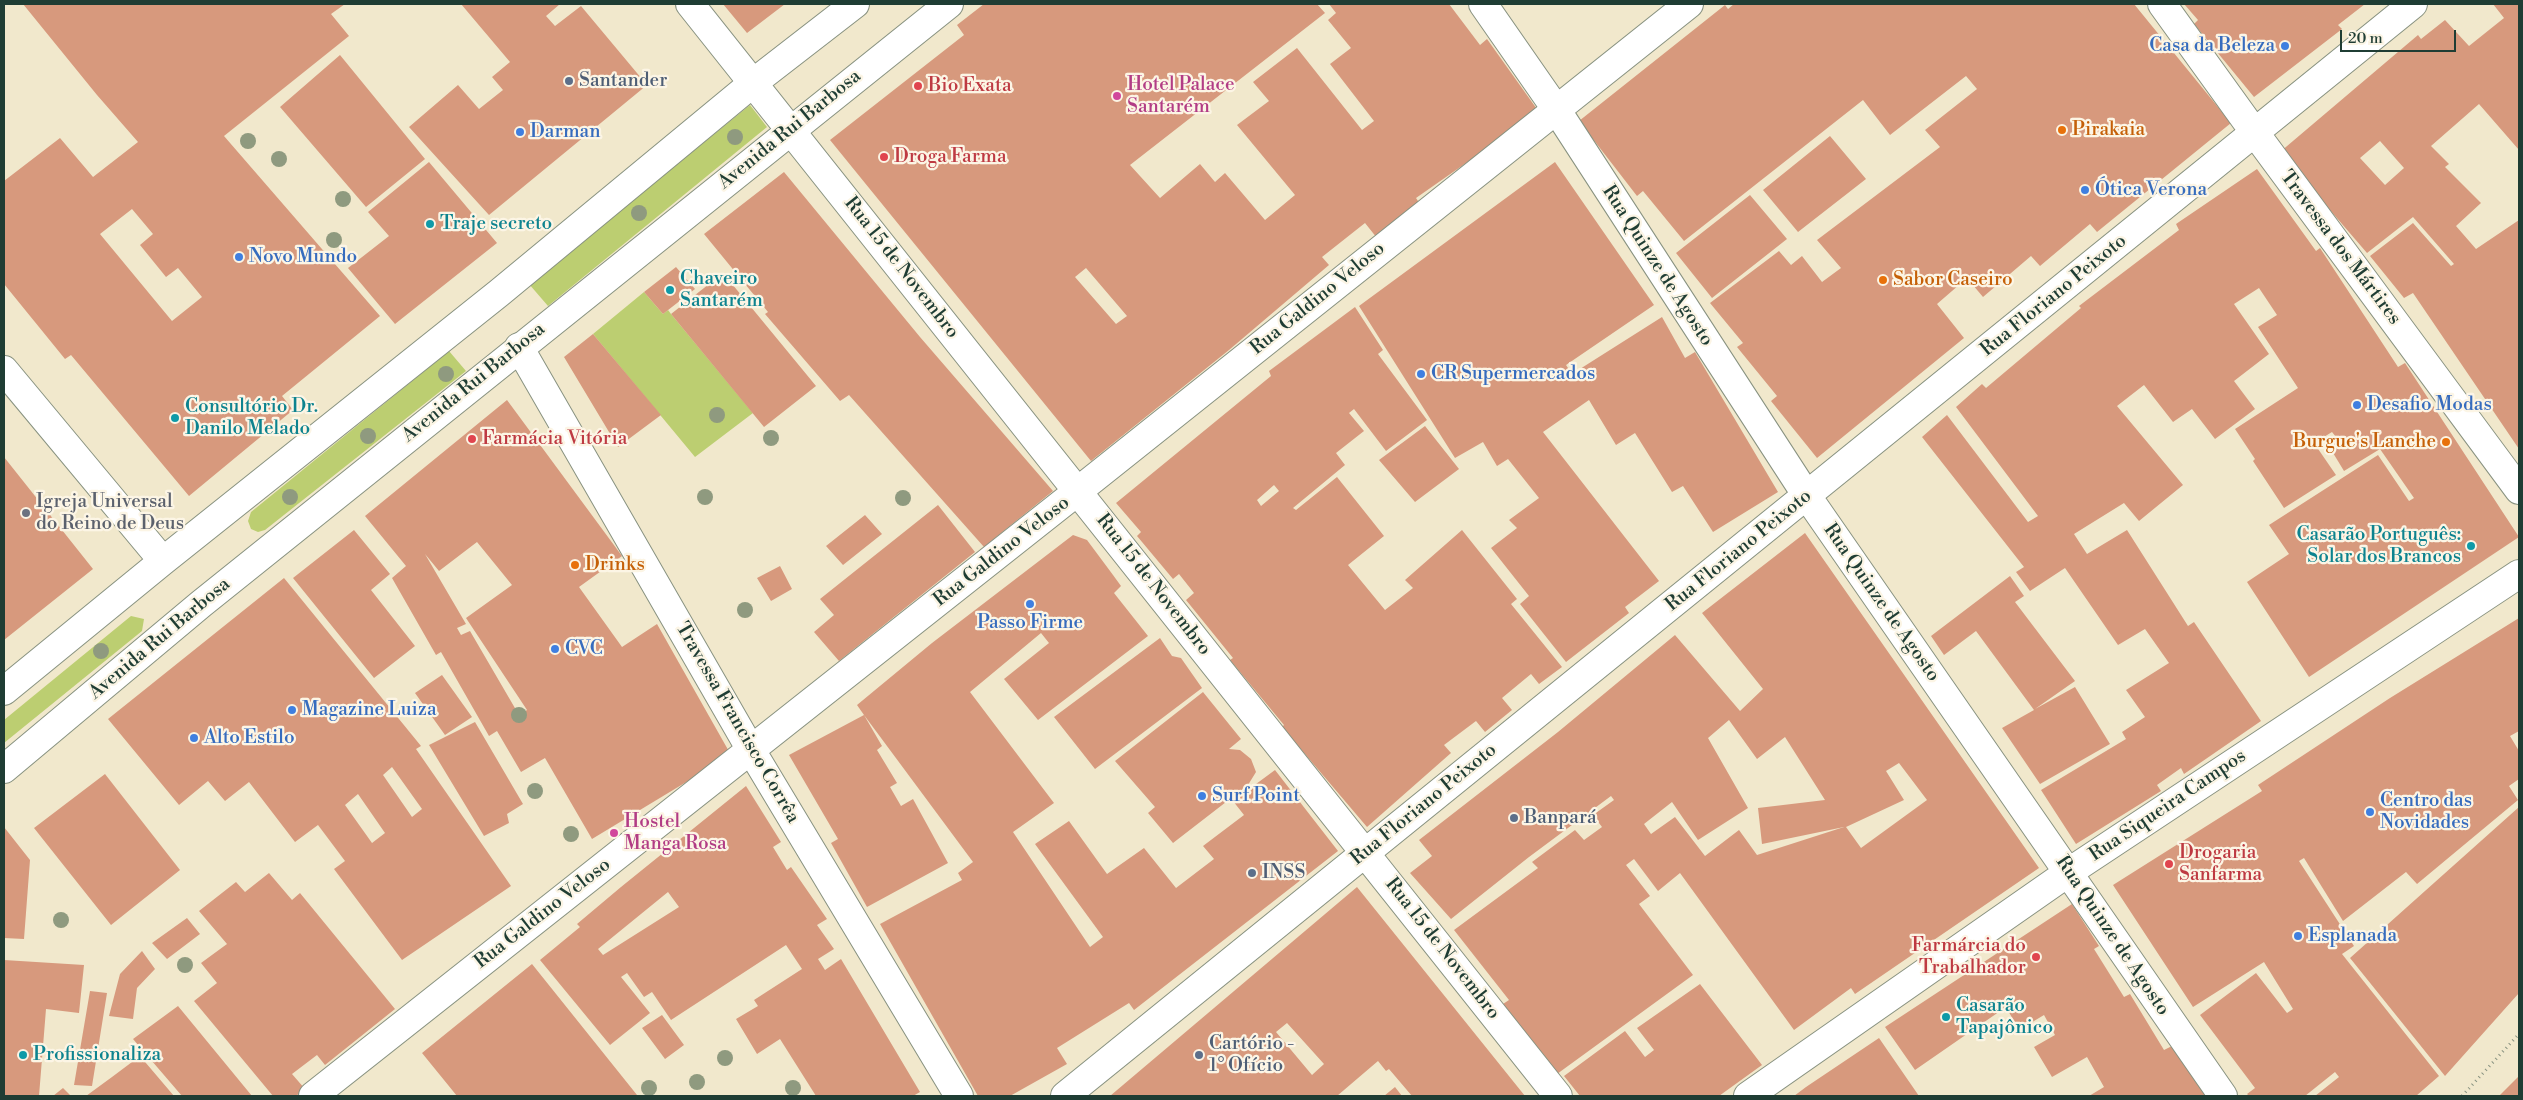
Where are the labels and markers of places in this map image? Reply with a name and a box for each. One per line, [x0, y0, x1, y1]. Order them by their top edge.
place label: Casa da Beleza [2149, 35, 2275, 57]
marker: Casa da Beleza [2279, 40, 2291, 52]
place label: Santander [579, 70, 667, 92]
place label: Hotel Palace Santarém [1127, 74, 1235, 118]
marker: Santander [563, 75, 575, 87]
place label: Bio Exata [928, 75, 1012, 97]
marker: Bio Exata [912, 80, 924, 92]
marker: Hotel Palace Santarém [1111, 90, 1123, 102]
place label: Pirakaia [2072, 119, 2145, 141]
place label: Darman [530, 121, 601, 143]
marker: Pirakaia [2056, 124, 2068, 136]
marker: Darman [514, 126, 526, 138]
place label: Droga Farma [894, 146, 1007, 168]
marker: Droga Farma [878, 151, 890, 163]
place label: Ótica Verona [2095, 179, 2207, 201]
marker: Ótica Verona [2079, 184, 2091, 196]
place label: Traje secreto [440, 213, 552, 235]
marker: Traje secreto [424, 218, 436, 230]
place label: Novo Mundo [249, 246, 357, 268]
marker: Novo Mundo [233, 251, 245, 263]
place label: Chaveiro Santarém [680, 268, 763, 312]
place label: Sabor Caseiro [1893, 269, 2013, 291]
marker: Sabor Caseiro [1877, 274, 1889, 286]
marker: Chaveiro Santarém [664, 284, 676, 296]
place label: CR Supermercados [1431, 363, 1595, 385]
marker: CR Supermercados [1415, 368, 1427, 380]
place label: Desafio Modas [2367, 394, 2492, 416]
place label: Consultório Dr. Danilo Melado [185, 396, 318, 440]
marker: Desafio Modas [2351, 399, 2363, 411]
marker: Consultório Dr. Danilo Melado [169, 412, 181, 424]
place label: Farmácia Vitória [482, 428, 627, 450]
place label: Burgue's Lanche [2293, 431, 2436, 453]
marker: Farmácia Vitória [466, 433, 478, 445]
marker: Burgue's Lanche [2440, 436, 2452, 448]
place label: Igreja Universal do Reino de Deus [36, 491, 184, 535]
marker: Igreja Universal do Reino de Deus [20, 507, 32, 519]
place label: Casarão Português: Solar dos Brancos [2296, 524, 2461, 568]
marker: Casarão Português: Solar dos Brancos [2465, 540, 2477, 552]
place label: Drinks [585, 554, 645, 576]
marker: Drinks [569, 559, 581, 571]
marker: Passo Firme [1024, 598, 1036, 610]
place label: Passo Firme [977, 612, 1083, 634]
place label: CVC [565, 638, 603, 660]
marker: CVC [549, 643, 561, 655]
place label: Magazine Luiza [302, 699, 437, 721]
marker: Magazine Luiza [286, 704, 298, 716]
place label: Alto Estilo [204, 727, 295, 749]
marker: Alto Estilo [188, 732, 200, 744]
place label: Surf Point [1212, 785, 1300, 807]
marker: Surf Point [1196, 790, 1208, 802]
place label: Centro das Novidades [2380, 790, 2472, 834]
marker: Centro das Novidades [2364, 806, 2376, 818]
place label: Banpará [1524, 807, 1597, 829]
place label: Hostel Manga Rosa [624, 811, 727, 855]
marker: Banpará [1508, 812, 1520, 824]
marker: Hostel Manga Rosa [608, 827, 620, 839]
place label: Drogaria Sanfarma [2179, 842, 2262, 886]
marker: Drogaria Sanfarma [2163, 858, 2175, 870]
place label: INSS [1262, 862, 1305, 884]
marker: INSS [1246, 867, 1258, 879]
place label: Esplanada [2308, 925, 2397, 947]
marker: Esplanada [2292, 930, 2304, 942]
place label: Farmárcia do Trabalhador [1911, 935, 2026, 979]
marker: Farmárcia do Trabalhador [2030, 951, 2042, 963]
place label: Casarão Tapajônico [1956, 995, 2053, 1039]
marker: Casarão Tapajônico [1940, 1011, 1952, 1023]
place label: Cartório - 1° Ofício [1209, 1033, 1295, 1077]
place label: Profissionaliza [33, 1044, 161, 1066]
marker: Profissionaliza [17, 1049, 29, 1061]
marker: Cartório - 1° Ofício [1193, 1049, 1205, 1061]

